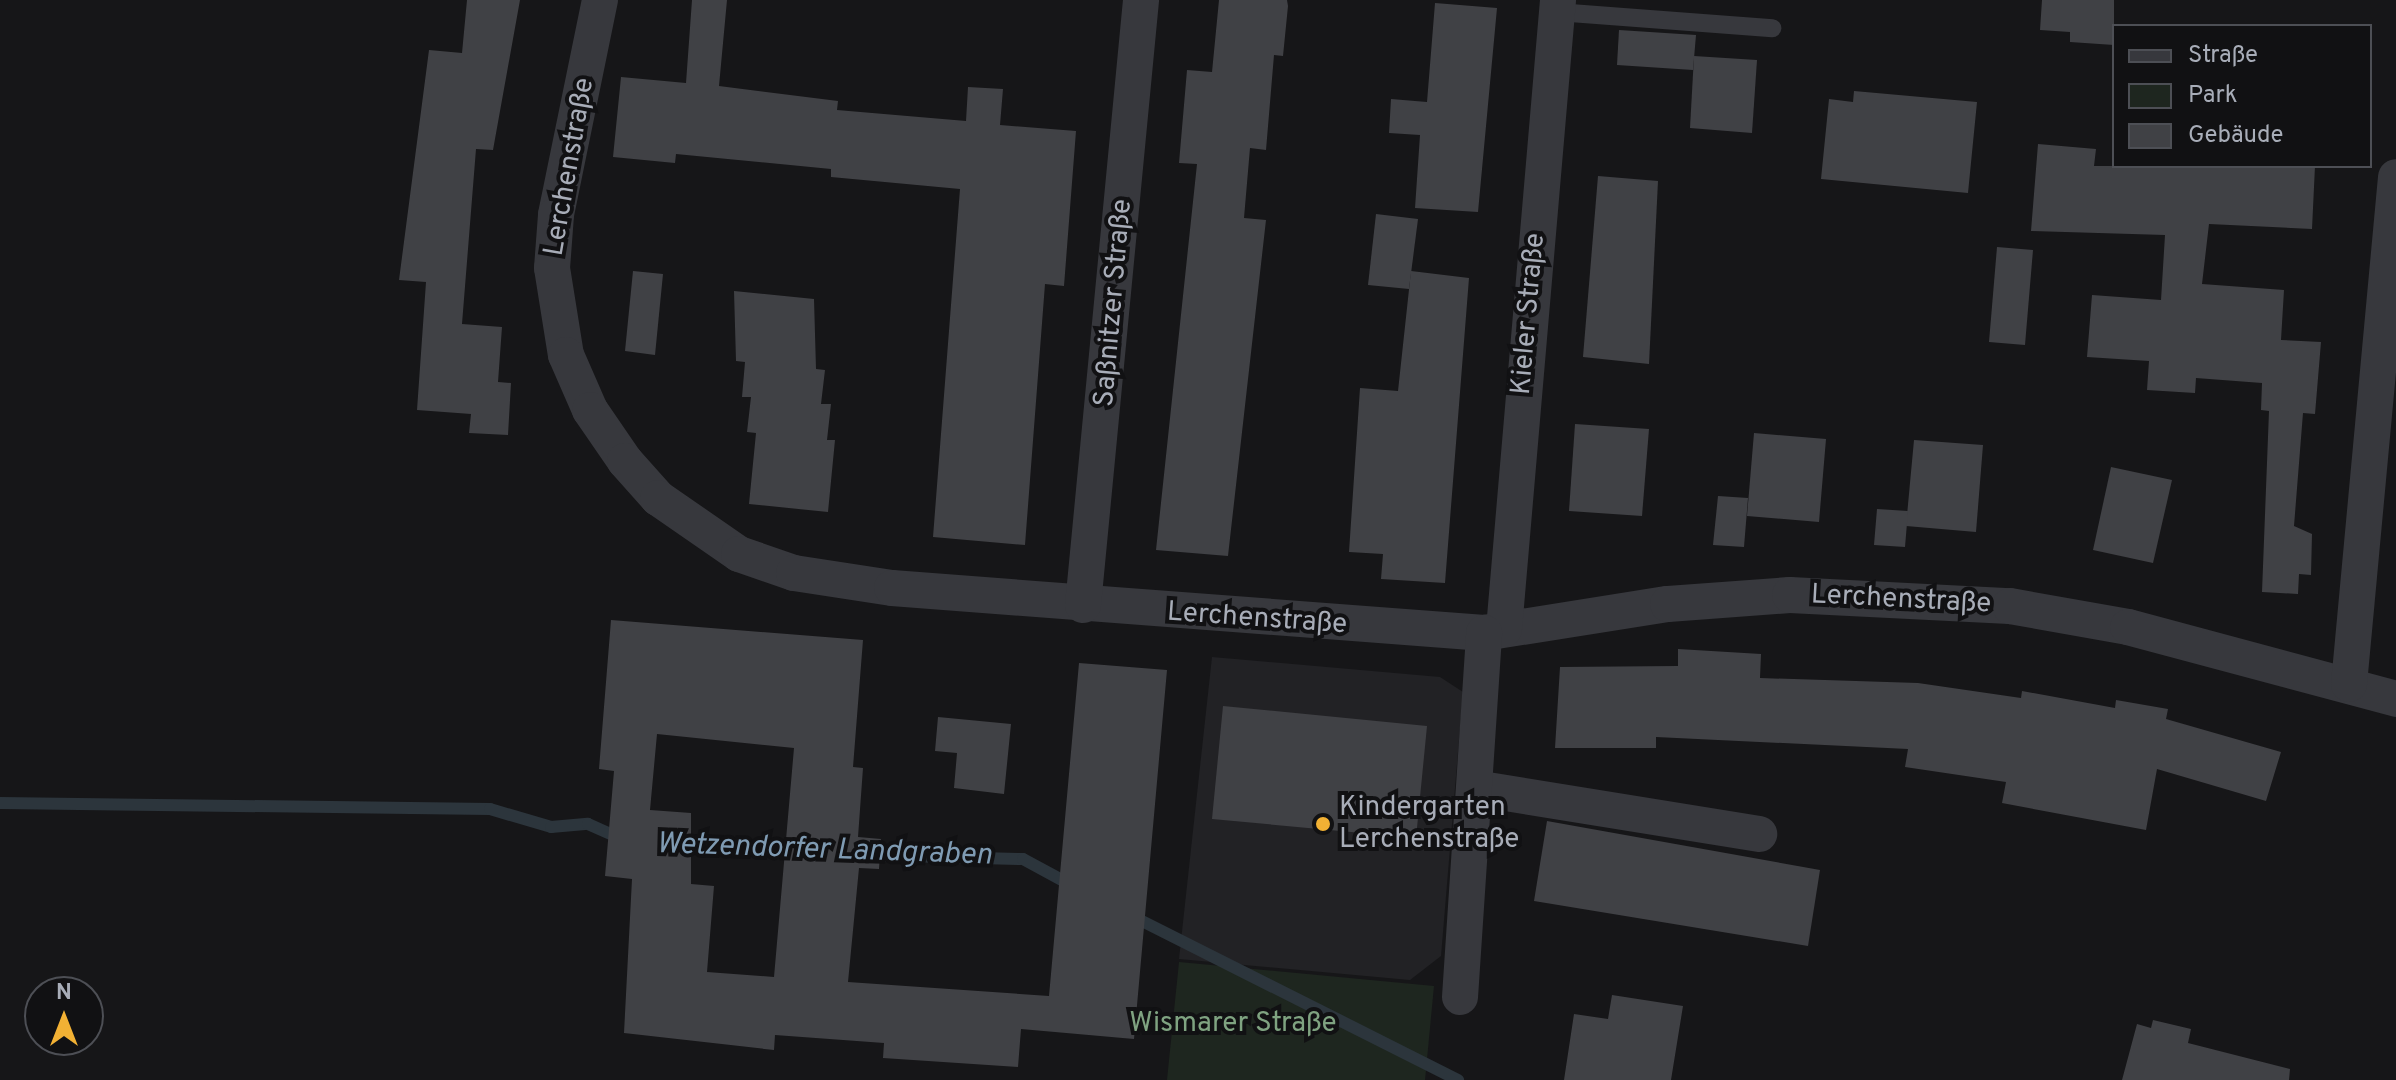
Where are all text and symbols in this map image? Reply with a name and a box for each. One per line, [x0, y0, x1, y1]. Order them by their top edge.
legend [2112, 24, 2372, 168]
text: Straße [2188, 41, 2258, 71]
street label: Lerchenstraße [538, 75, 602, 259]
text: Park [2188, 81, 2238, 111]
text: Gebäude [2188, 121, 2283, 151]
street label: Saßnitzer Straße [1088, 198, 1140, 408]
street label: Kieler Straße [1505, 232, 1553, 396]
street label: Lerchenstraße [1810, 579, 1992, 621]
street label: Lerchenstraße [1166, 596, 1348, 642]
place label: Kindergarten Lerchenstraße [1339, 791, 1519, 857]
marker: Kindergarten Lerchenstraße [1314, 815, 1332, 833]
water label: Wetzendorfer Landgraben [656, 827, 992, 875]
north arrow [24, 976, 104, 1056]
text: N [56, 980, 72, 1007]
park label: Wismarer Straße [1129, 1007, 1337, 1041]

